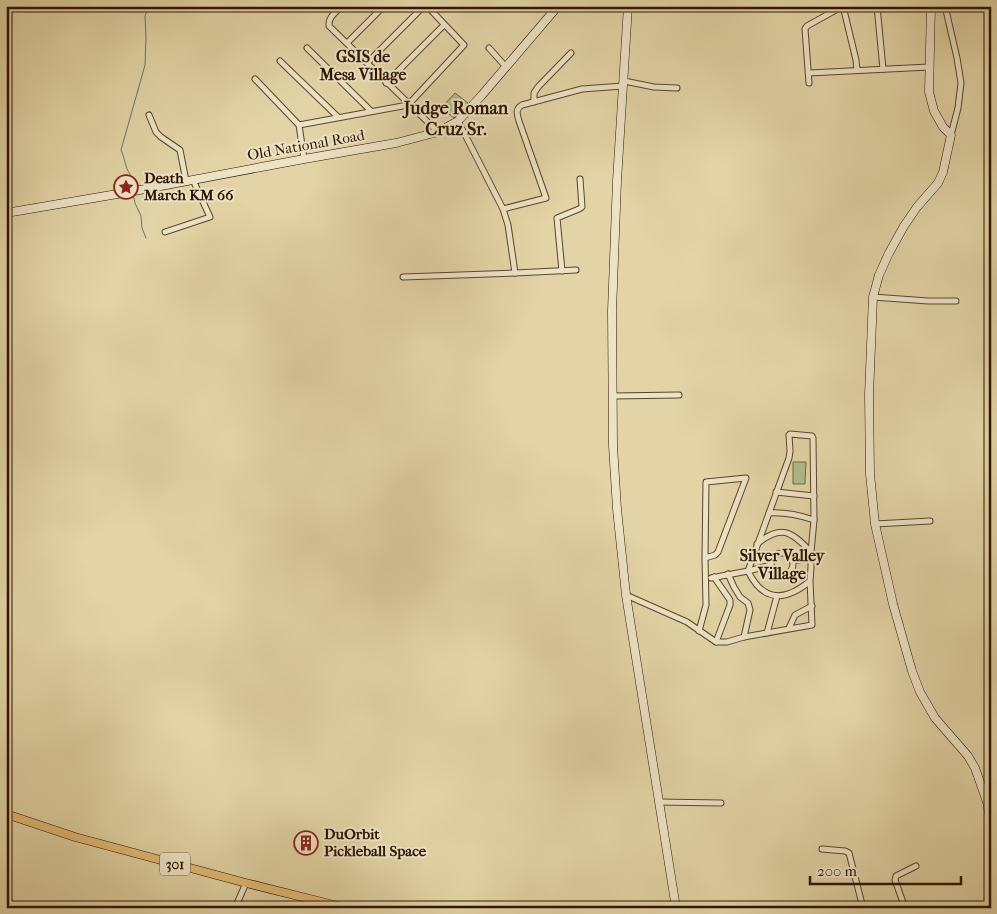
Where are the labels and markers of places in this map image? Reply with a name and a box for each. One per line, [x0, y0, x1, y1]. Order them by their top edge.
place label: Death March KM 66 [143, 169, 234, 204]
place icon: Death March KM 66 [113, 174, 139, 200]
place label: DuOrbit Pickleball Space [324, 825, 427, 860]
building icon: DuOrbit Pickleball Space [293, 830, 319, 856]

